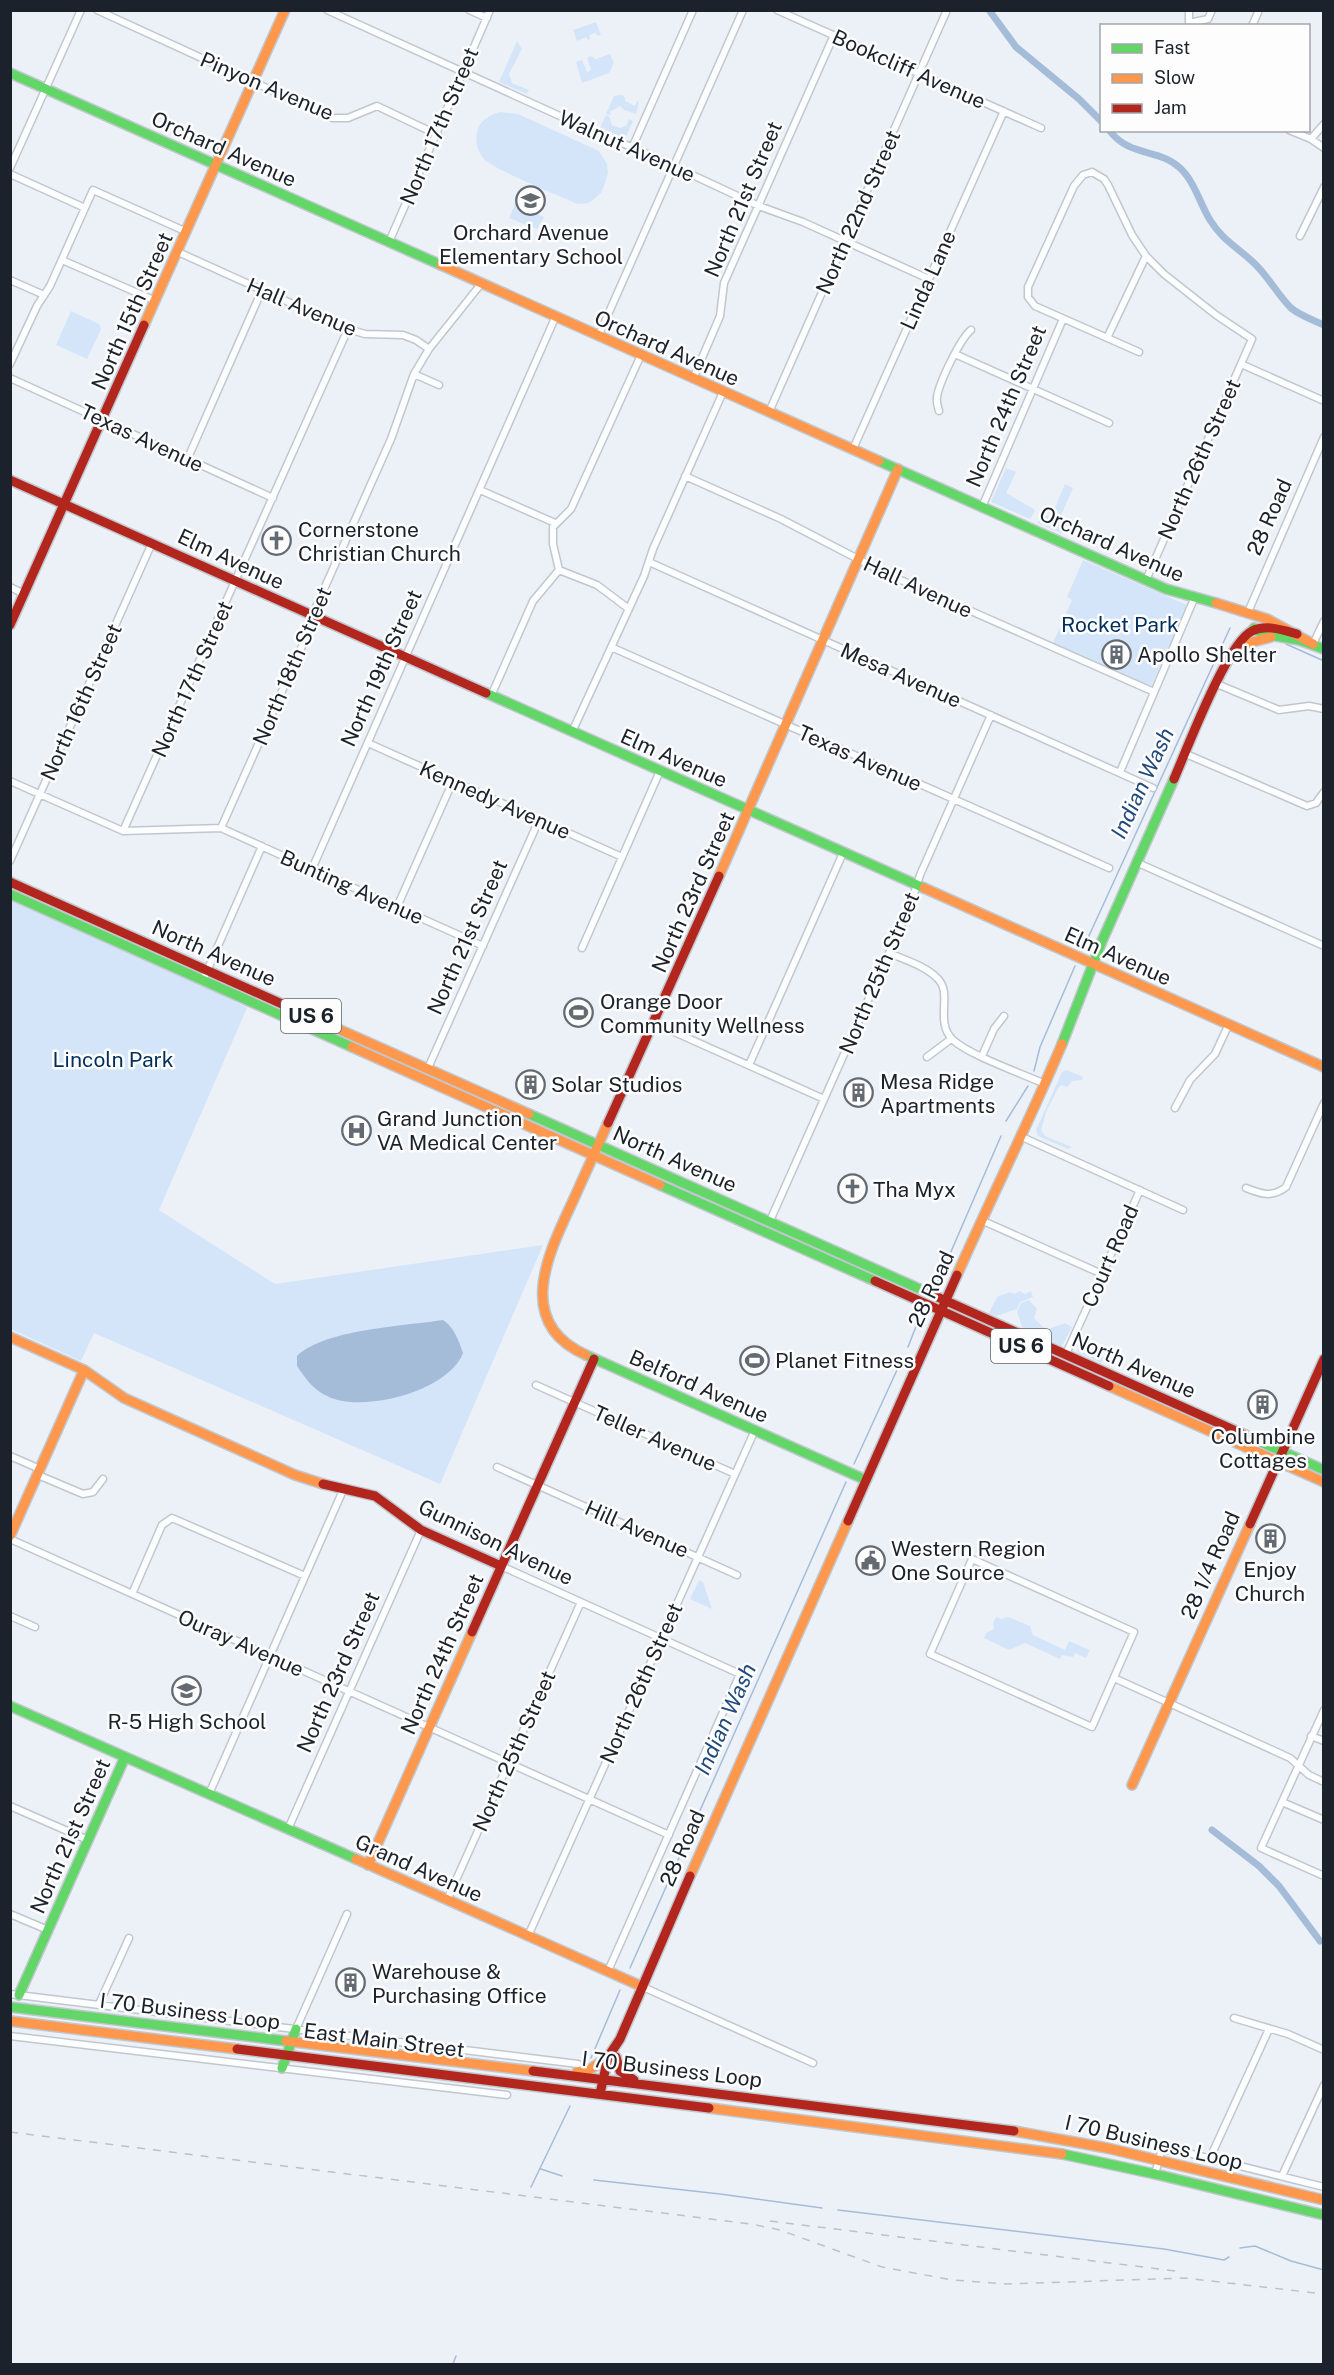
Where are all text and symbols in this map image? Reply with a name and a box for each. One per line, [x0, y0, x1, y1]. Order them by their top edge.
street label: Bookcliff Avenue [828, 24, 990, 114]
legend [1100, 24, 1310, 132]
text: Fast [1154, 37, 1190, 58]
street label: North 17th Street [395, 43, 483, 209]
street label: Pinyon Avenue [196, 47, 338, 125]
text: Slow [1154, 67, 1195, 88]
text: Jam [1154, 97, 1187, 118]
street label: Walnut Avenue [555, 105, 699, 187]
street label: Orchard Avenue [148, 106, 300, 192]
street label: North 21st Street [699, 117, 787, 281]
street label: North 22nd Street [811, 126, 905, 298]
school or university icon: Orchard Avenue Elementary School [515, 185, 547, 217]
place label: Orchard Avenue Elementary School [439, 220, 623, 269]
street label: Linda Lane [895, 226, 961, 334]
street label: North 15th Street [86, 228, 178, 394]
street label: Hall Avenue [243, 273, 361, 341]
street label: Orchard Avenue [591, 305, 743, 391]
street label: North 24th Street [961, 321, 1051, 491]
street label: North 26th Street [1152, 375, 1246, 543]
street label: Texas Avenue [76, 399, 208, 477]
street label: 28 Road [1241, 475, 1297, 559]
street label: Orchard Avenue [1036, 501, 1188, 587]
place label: Cornerstone Christian Church [298, 517, 461, 566]
street label: Elm Avenue [174, 523, 288, 595]
church icon: Cornerstone Christian Church [261, 525, 293, 557]
street label: Hall Avenue [860, 551, 976, 623]
street label: North 18th Street [247, 583, 337, 749]
street label: North 19th Street [335, 586, 427, 750]
street label: North 17th Street [146, 597, 238, 761]
park label: Rocket Park [1061, 612, 1179, 637]
street label: North 16th Street [35, 620, 127, 784]
street label: Mesa Avenue [837, 637, 965, 713]
building icon: Apollo Shelter [1100, 638, 1132, 670]
place label: Apollo Shelter [1137, 642, 1277, 667]
street label: Texas Avenue [794, 720, 926, 796]
street label: Elm Avenue [617, 723, 731, 793]
water label: Indian Wash [1105, 723, 1179, 843]
street label: Kennedy Avenue [416, 755, 574, 845]
street label: North 23rd Street [646, 808, 740, 976]
street label: Bunting Avenue [277, 844, 427, 930]
street label: North 21st Street [422, 856, 512, 1018]
street label: North 25th Street [834, 888, 924, 1058]
street label: North Avenue [148, 915, 280, 991]
street label: Elm Avenue [1061, 921, 1175, 991]
place label: Orange Door Community Wellness [600, 989, 805, 1038]
sports icon: Orange Door Community Wellness [563, 997, 595, 1029]
road number: US 6 [281, 999, 341, 1033]
park label: Lincoln Park [52, 1047, 174, 1072]
building icon: Solar Studios [514, 1068, 546, 1100]
place label: Mesa Ridge Apartments [880, 1069, 995, 1118]
place label: Solar Studios [551, 1072, 682, 1097]
building icon: Mesa Ridge Apartments [843, 1077, 875, 1109]
place label: Grand Junction VA Medical Center [377, 1106, 557, 1155]
hospital icon: Grand Junction VA Medical Center [340, 1114, 372, 1146]
street label: North Avenue [609, 1121, 741, 1197]
church icon: Tha Myx [836, 1173, 868, 1205]
place label: Tha Myx [873, 1177, 956, 1202]
street label: Court Road [1076, 1201, 1144, 1311]
street label: 28 Road [903, 1247, 959, 1331]
street label: North Avenue [1068, 1327, 1200, 1403]
road number: US 6 [991, 1329, 1051, 1363]
street label: Belford Avenue [625, 1344, 773, 1428]
sports icon: Planet Fitness [738, 1344, 770, 1376]
place label: Planet Fitness [775, 1348, 914, 1373]
building icon: Columbine Cottages [1247, 1389, 1279, 1421]
street label: Teller Avenue [590, 1400, 720, 1476]
place label: Columbine Cottages [1211, 1424, 1315, 1473]
street label: Gunnison Avenue [415, 1494, 577, 1590]
street label: Hill Avenue [581, 1495, 693, 1563]
street label: 28 1/4 Road [1175, 1507, 1245, 1623]
building icon: Enjoy Church [1254, 1522, 1286, 1554]
place label: Western Region One Source [891, 1536, 1045, 1585]
public building icon: Western Region One Source [854, 1544, 886, 1576]
place label: Enjoy Church [1235, 1557, 1305, 1606]
street label: North 24th Street [395, 1570, 489, 1738]
street label: North 23rd Street [291, 1588, 385, 1756]
street label: North 26th Street [594, 1599, 688, 1767]
street label: Ouray Avenue [174, 1604, 308, 1682]
water label: Indian Wash [689, 1659, 761, 1779]
street label: North 25th Street [467, 1667, 561, 1835]
school or university icon: R-5 High School [171, 1674, 203, 1706]
place label: R-5 High School [108, 1709, 266, 1734]
street label: North 21st Street [25, 1755, 115, 1917]
street label: 28 Road [654, 1806, 710, 1890]
street label: Grand Avenue [351, 1829, 487, 1907]
place label: Warehouse & Purchasing Office [372, 1959, 547, 2008]
building icon: Warehouse & Purchasing Office [335, 1967, 367, 1999]
street label: I 70 Business Loop [98, 1988, 282, 2034]
street label: East Main Street [302, 2018, 466, 2062]
street label: I 70 Business Loop [580, 2046, 764, 2092]
street label: I 70 Business Loop [1063, 2109, 1245, 2175]

